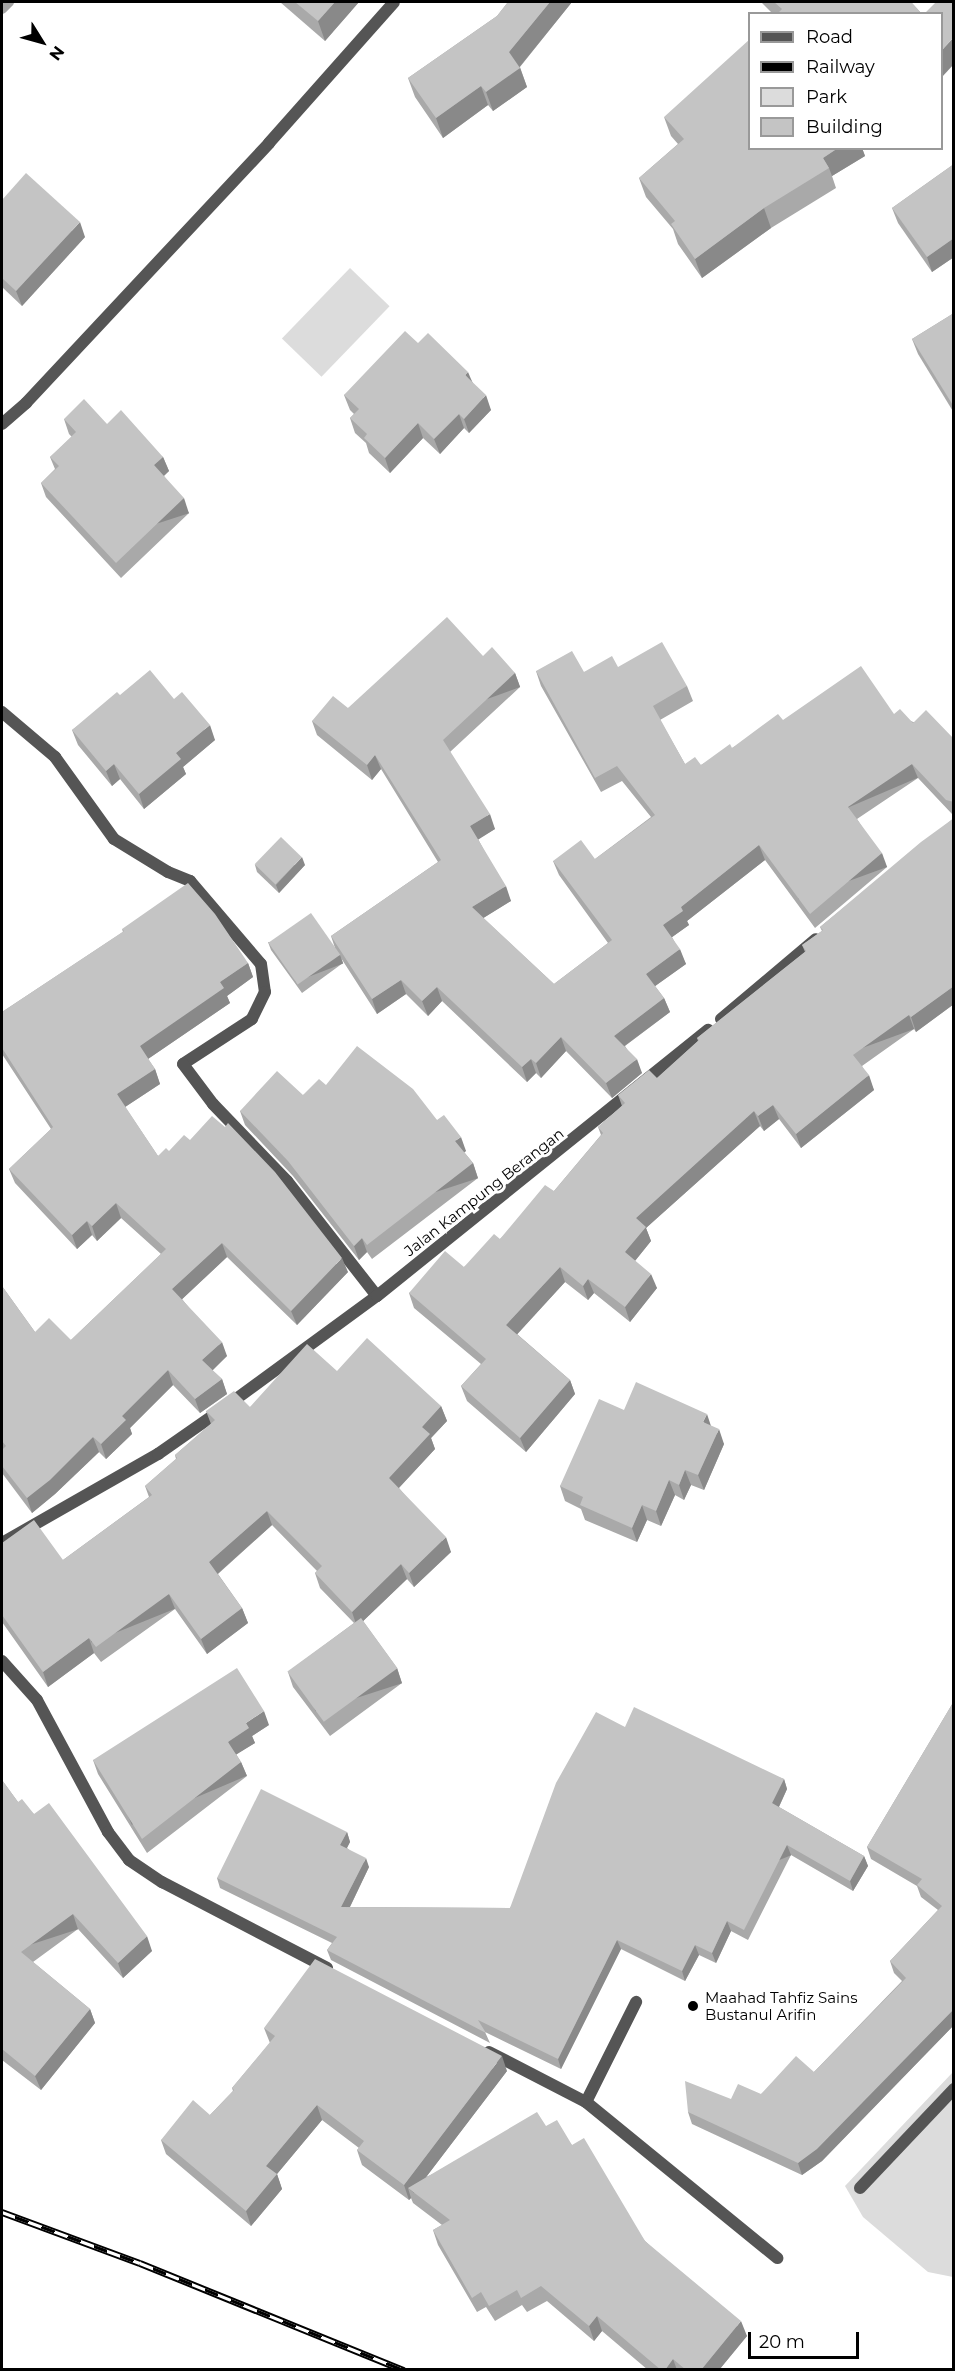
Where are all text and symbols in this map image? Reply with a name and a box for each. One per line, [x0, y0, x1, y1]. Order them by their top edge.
north arrow [12, 12, 72, 72]
legend [748, 12, 943, 150]
text: Road [806, 26, 853, 48]
text: N [45, 42, 68, 64]
text: Railway [806, 56, 875, 78]
text: Park [806, 86, 847, 108]
text: Building [806, 116, 883, 138]
street label: Jalan Kampung Berangan [401, 1124, 567, 1260]
place label: Maahad Tahfiz Sains Bustanul Arifin [705, 1988, 858, 2023]
marker: Maahad Tahfiz Sains Bustanul Arifin [686, 1999, 700, 2013]
scale bar [751, 2320, 862, 2358]
text: 20 m [759, 2331, 805, 2353]

